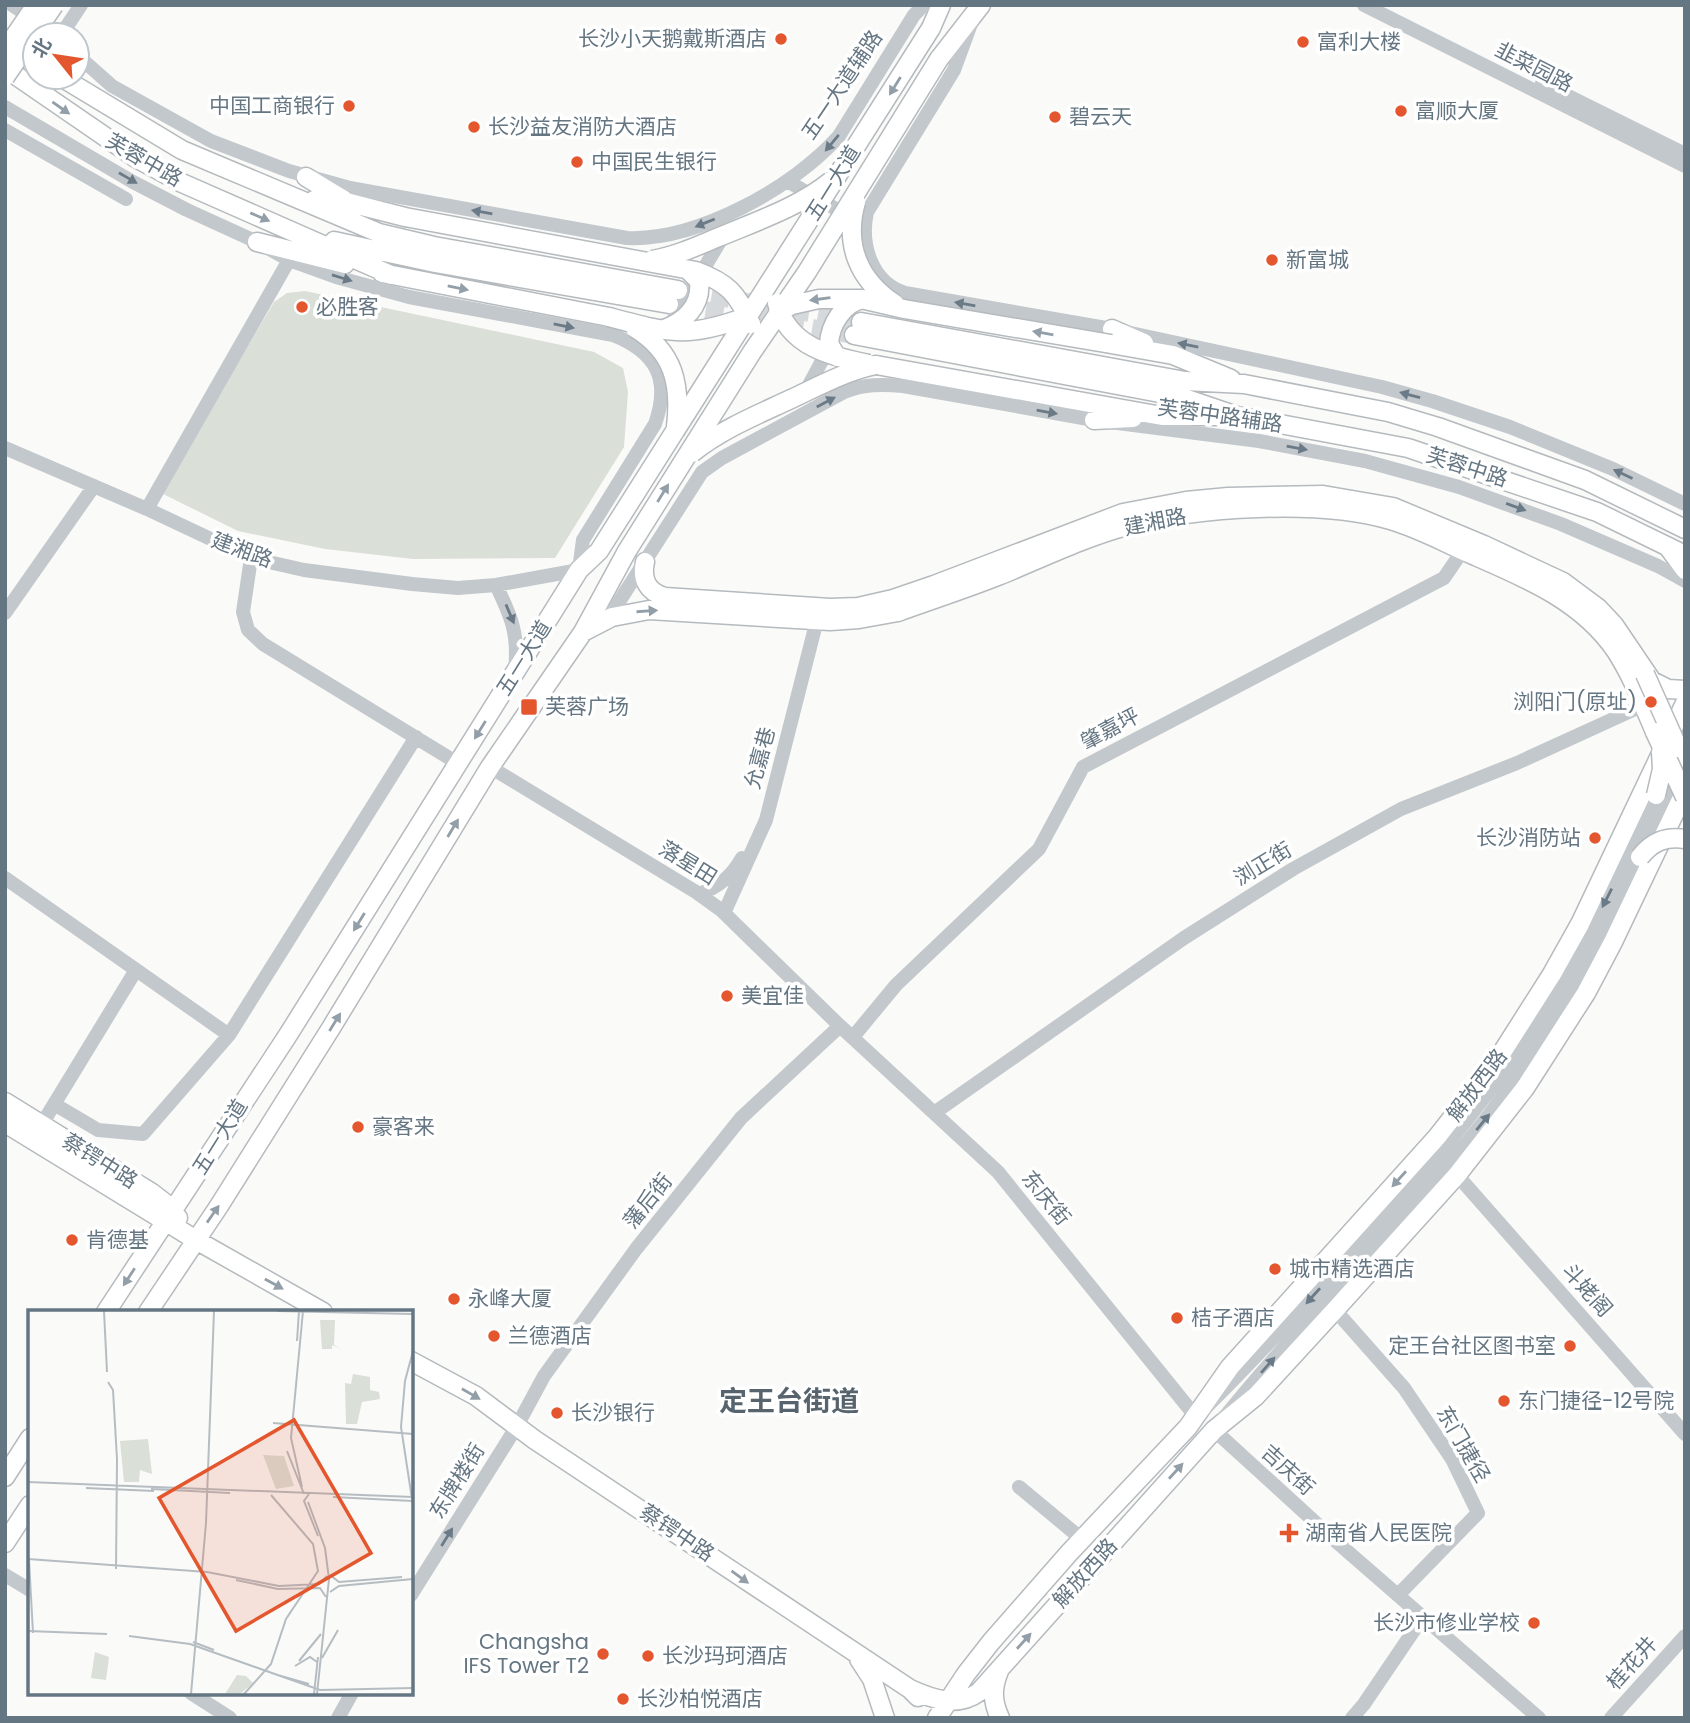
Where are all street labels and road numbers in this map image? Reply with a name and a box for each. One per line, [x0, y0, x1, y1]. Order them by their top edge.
street label: 五一大道辅路 [794, 24, 889, 145]
street label: 韭菜园路 [1490, 35, 1578, 99]
street label: 芙蓉中路 [101, 126, 188, 193]
street label: 五一大道 [798, 139, 867, 226]
street label: 芙蓉中路辅路 [1156, 392, 1284, 439]
street label: 芙蓉中路 [1423, 440, 1512, 493]
street label: 建湘路 [1121, 501, 1189, 542]
street label: 建湘路 [208, 525, 277, 574]
street label: 五一大道 [489, 614, 558, 701]
street label: 肇嘉坪 [1075, 701, 1144, 756]
street label: 允嘉巷 [737, 724, 782, 792]
street label: 落星田 [654, 834, 723, 892]
street label: 浏正街 [1228, 835, 1297, 892]
street label: 解放西路 [1440, 1042, 1513, 1127]
street label: 五一大道 [185, 1093, 254, 1180]
street label: 蔡锷中路 [57, 1126, 144, 1195]
street label: 东庆街 [1015, 1164, 1077, 1231]
street label: 藩后街 [617, 1167, 679, 1234]
street label: 斗姥阁 [1556, 1257, 1619, 1323]
street label: 东门捷径 [1430, 1400, 1497, 1487]
street label: 东牌楼街 [422, 1437, 491, 1524]
street label: 吉庆街 [1255, 1438, 1321, 1501]
street label: 蔡锷中路 [634, 1497, 720, 1568]
street label: 解放西路 [1046, 1532, 1124, 1614]
street label: 桂花井 [1600, 1630, 1663, 1696]

